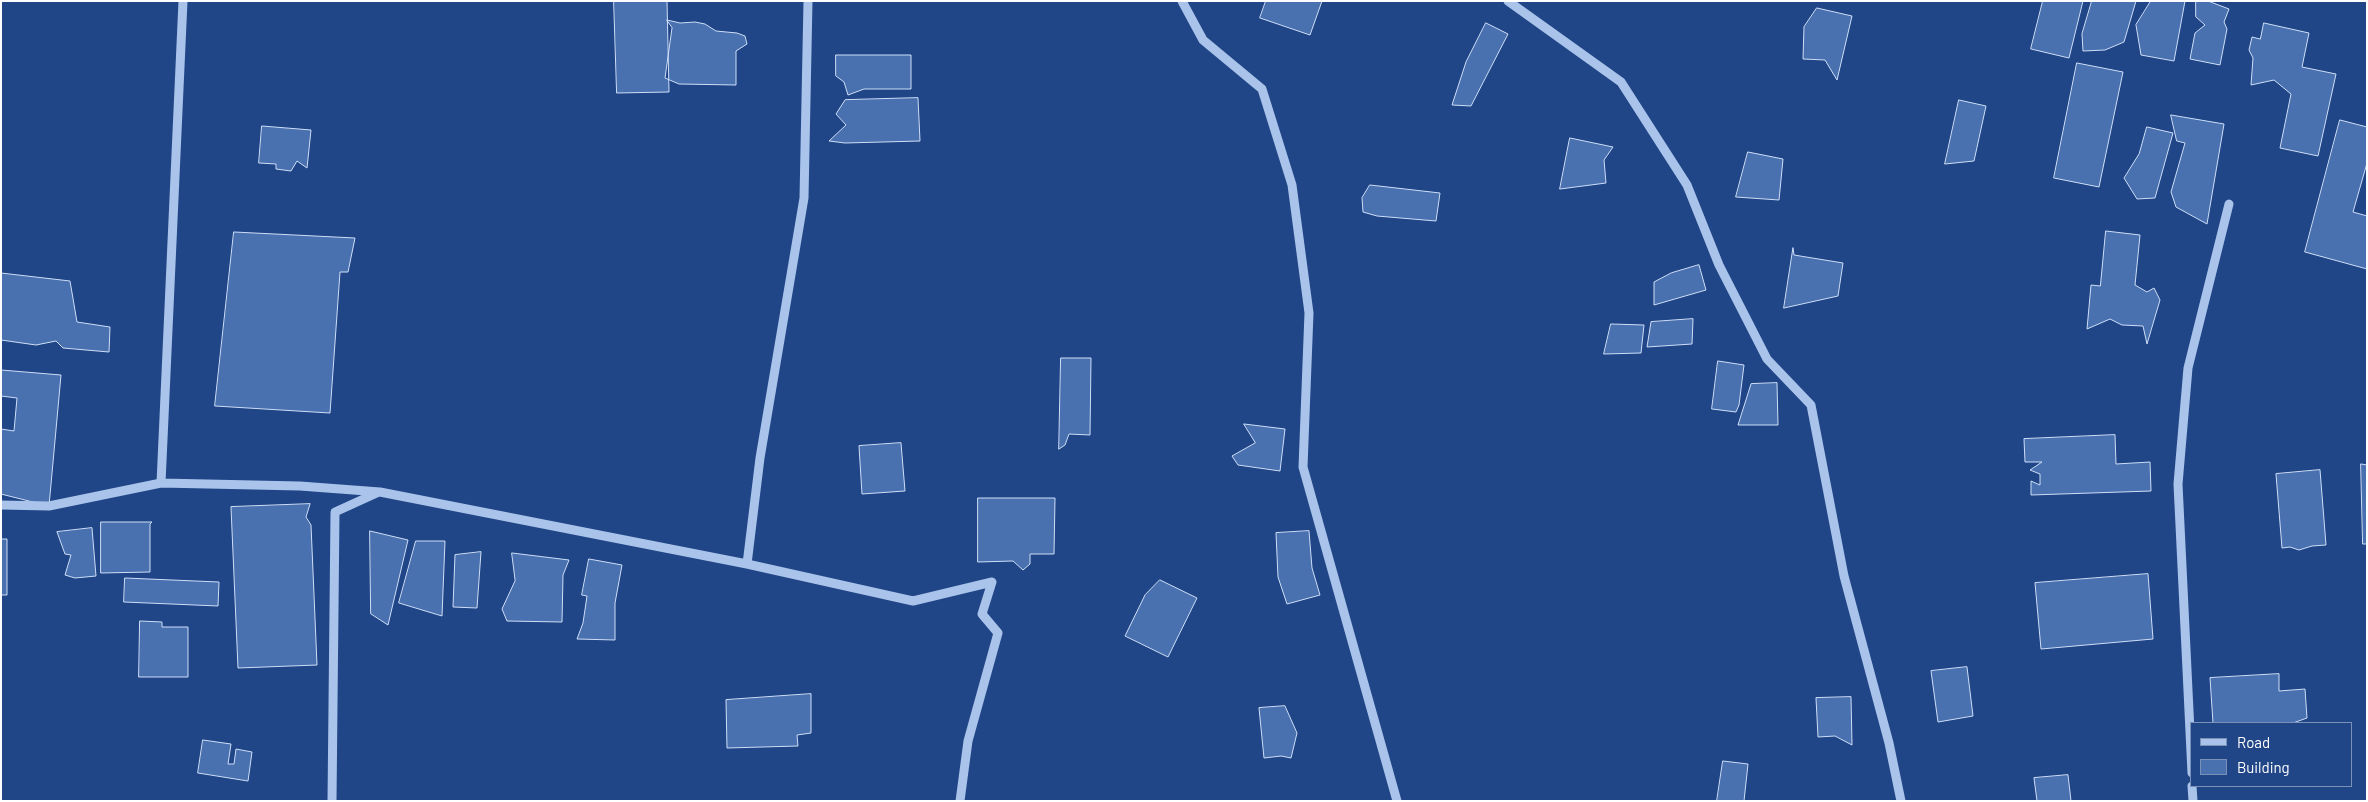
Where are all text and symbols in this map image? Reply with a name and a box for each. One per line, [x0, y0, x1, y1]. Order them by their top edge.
legend [2190, 722, 2353, 787]
text: Road [2237, 733, 2270, 751]
text: Building [2237, 758, 2290, 776]

